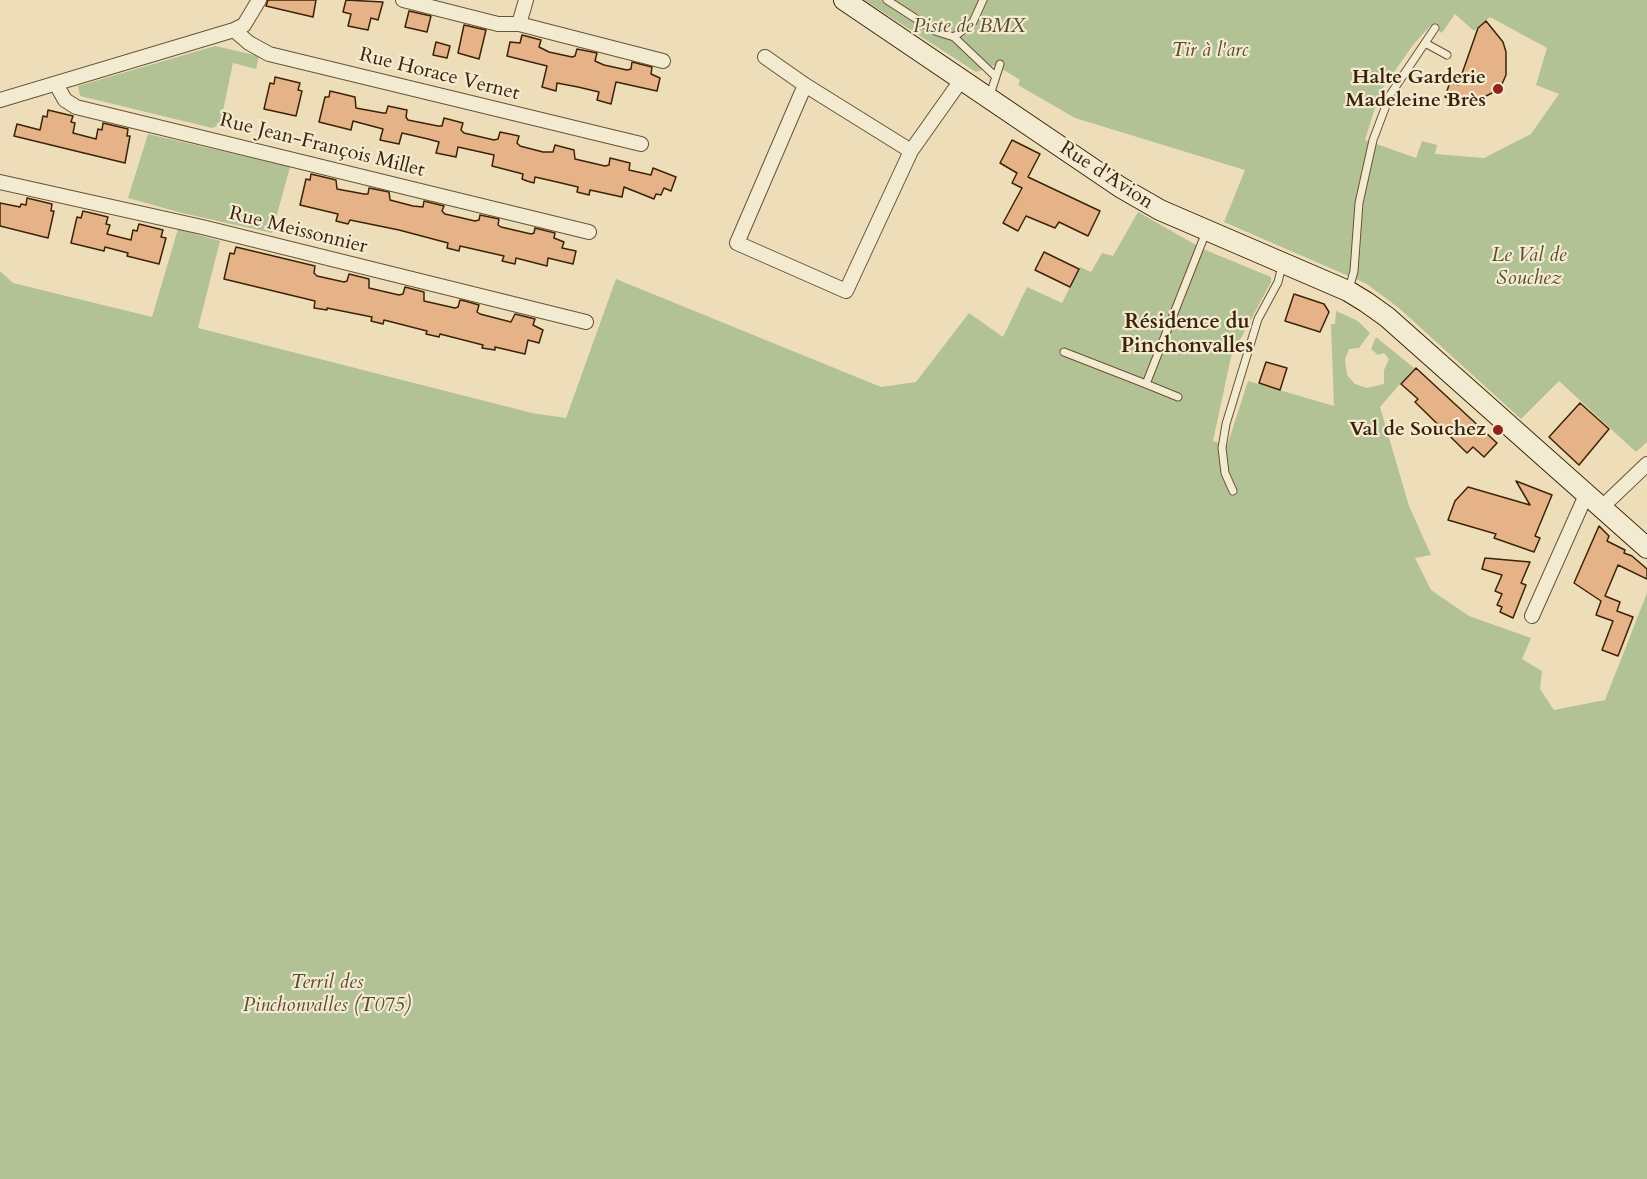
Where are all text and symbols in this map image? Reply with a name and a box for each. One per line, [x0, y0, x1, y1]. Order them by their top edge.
park label: Piste de BMX [913, 15, 1025, 39]
park label: Tir à l'arc [1172, 39, 1248, 63]
street label: Rue Horace Vernet [356, 43, 522, 107]
place label: Halte Garderie Madeleine Brès [1345, 66, 1486, 113]
marker: Halte Garderie Madeleine Brès [1491, 82, 1505, 96]
street label: Rue Jean-François Millet [217, 109, 427, 183]
street label: Rue d'Avion [1055, 137, 1157, 215]
street label: Rue Meissonnier [226, 202, 370, 260]
park label: Le Val de Souchez [1492, 244, 1566, 291]
district label: Résidence du Pinchonvalles [1121, 310, 1253, 360]
place label: Val de Souchez [1349, 418, 1486, 442]
marker: Val de Souchez [1491, 423, 1505, 437]
park label: Terril des Pinchonvalles (T075) [243, 971, 411, 1018]

